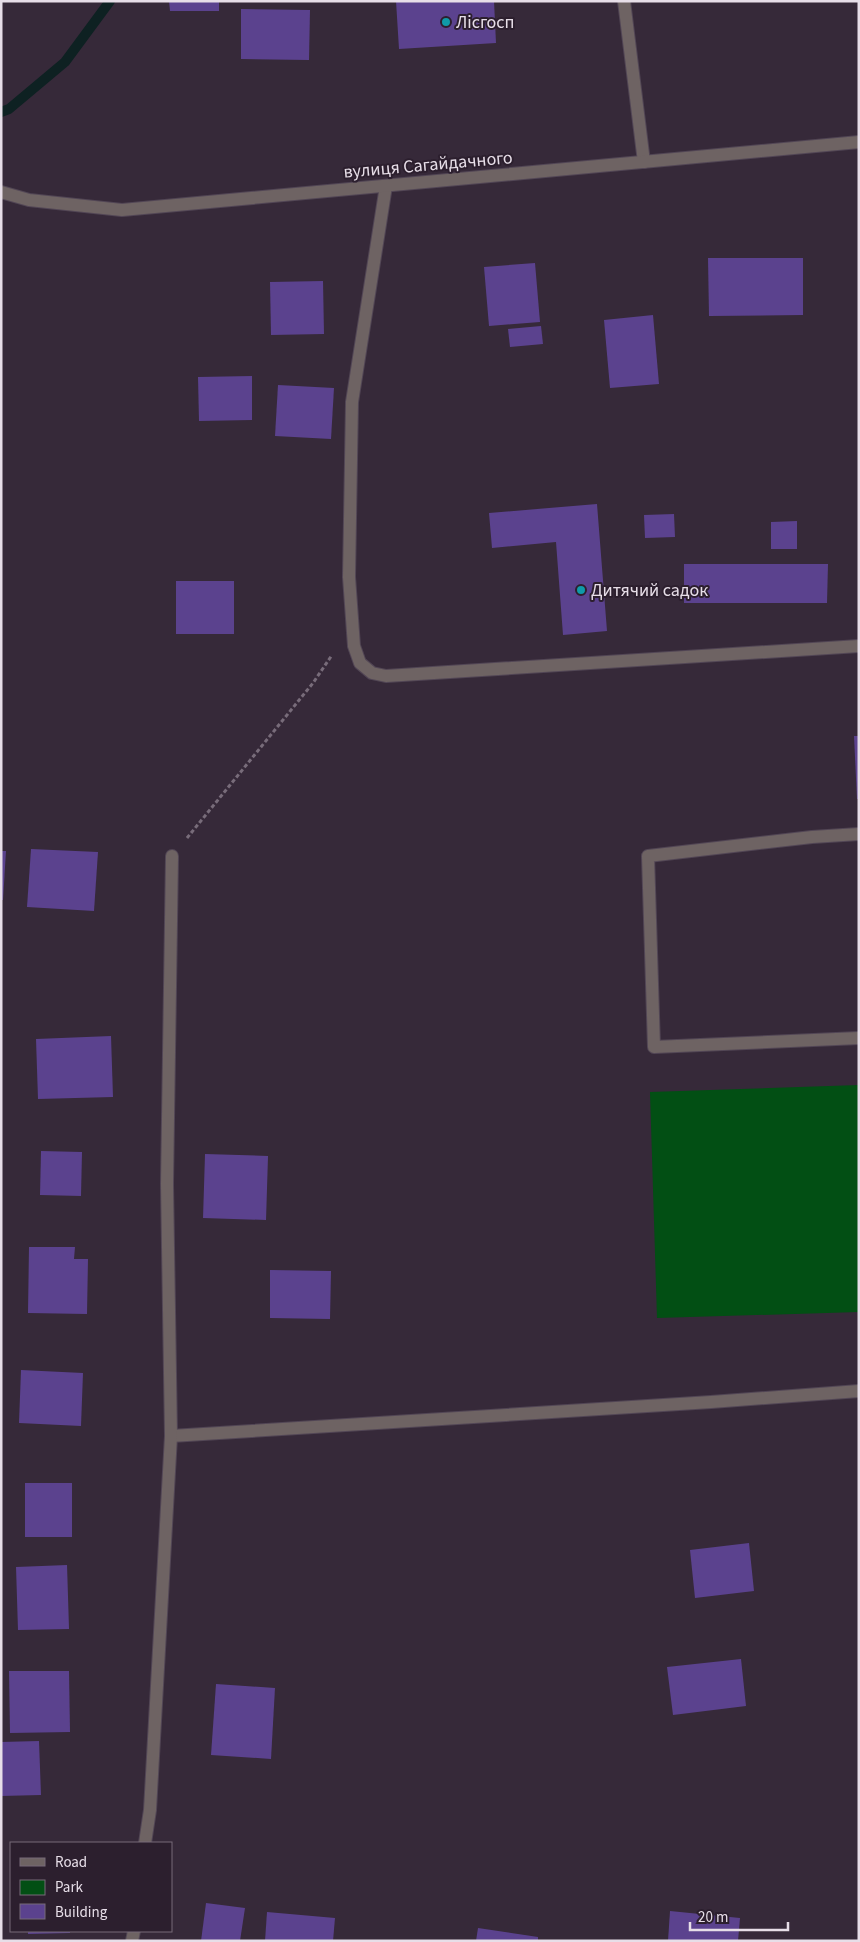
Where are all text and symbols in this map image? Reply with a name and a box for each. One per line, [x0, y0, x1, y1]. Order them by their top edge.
place label: Лісгосп [456, 10, 515, 35]
marker: Лісгосп [440, 16, 452, 28]
street label: вулиця Сагайдачного [342, 145, 514, 185]
place label: Дитячий садок [591, 578, 708, 603]
marker: Дитячий садок [575, 584, 587, 596]
legend [10, 1842, 172, 1932]
text: Road [55, 1852, 87, 1873]
text: Park [55, 1877, 84, 1898]
scale bar [690, 1900, 788, 1932]
text: Building [55, 1902, 108, 1923]
text: 20 m [698, 1907, 728, 1928]

